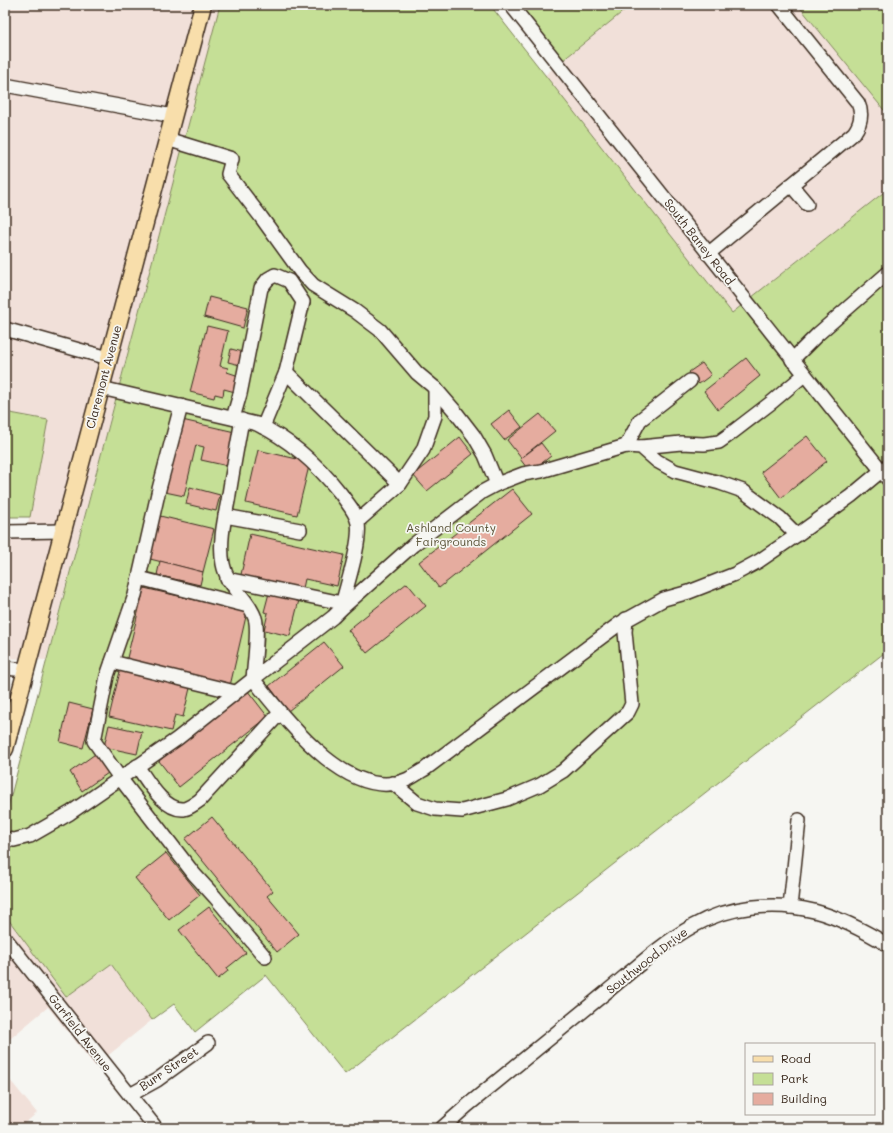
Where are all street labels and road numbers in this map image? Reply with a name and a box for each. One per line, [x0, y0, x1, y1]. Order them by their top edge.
street label: South Baney Road [661, 195, 739, 288]
street label: Claremont Avenue [82, 323, 125, 430]
street label: Southwood Drive [602, 923, 690, 997]
street label: Garfield Avenue [45, 990, 116, 1074]
street label: Burr Street [136, 1042, 201, 1094]

